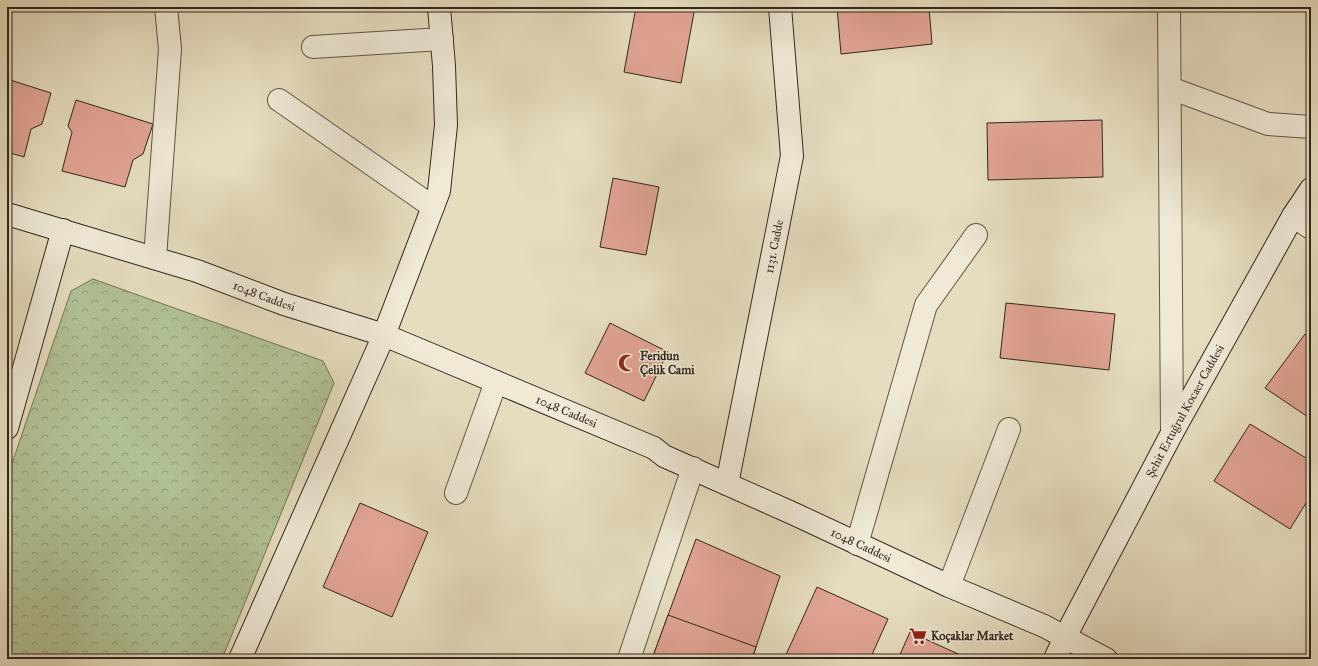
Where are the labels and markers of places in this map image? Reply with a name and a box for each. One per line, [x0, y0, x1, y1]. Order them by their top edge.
place label: Feridun Çelik Cami [640, 349, 695, 378]
mosque icon: Feridun Çelik Cami [617, 353, 637, 373]
supermarket icon: Koçaklar Market [908, 626, 928, 646]
place label: Koçaklar Market [931, 629, 1014, 644]

